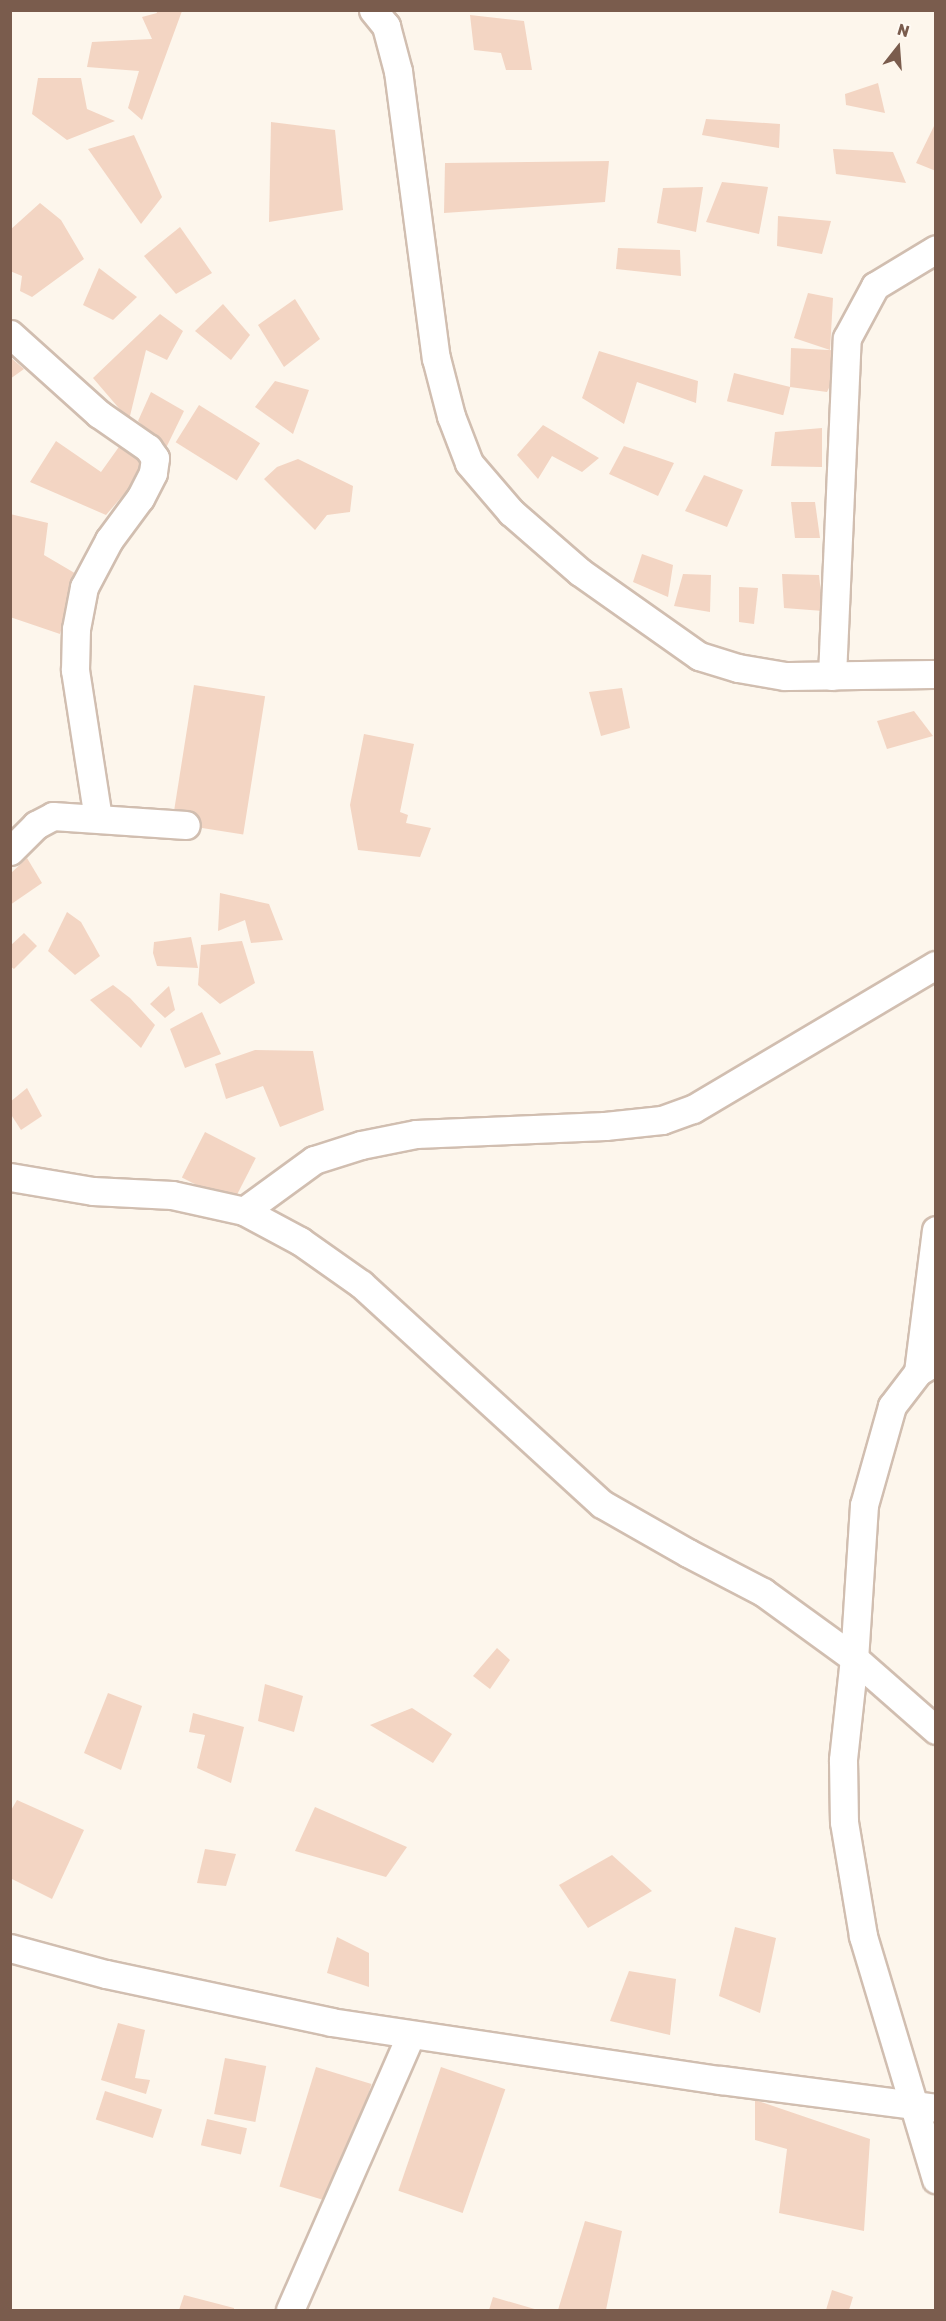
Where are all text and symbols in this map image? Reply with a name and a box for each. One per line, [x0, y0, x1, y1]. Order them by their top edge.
north arrow [868, 18, 928, 78]
text: N [895, 20, 912, 41]

